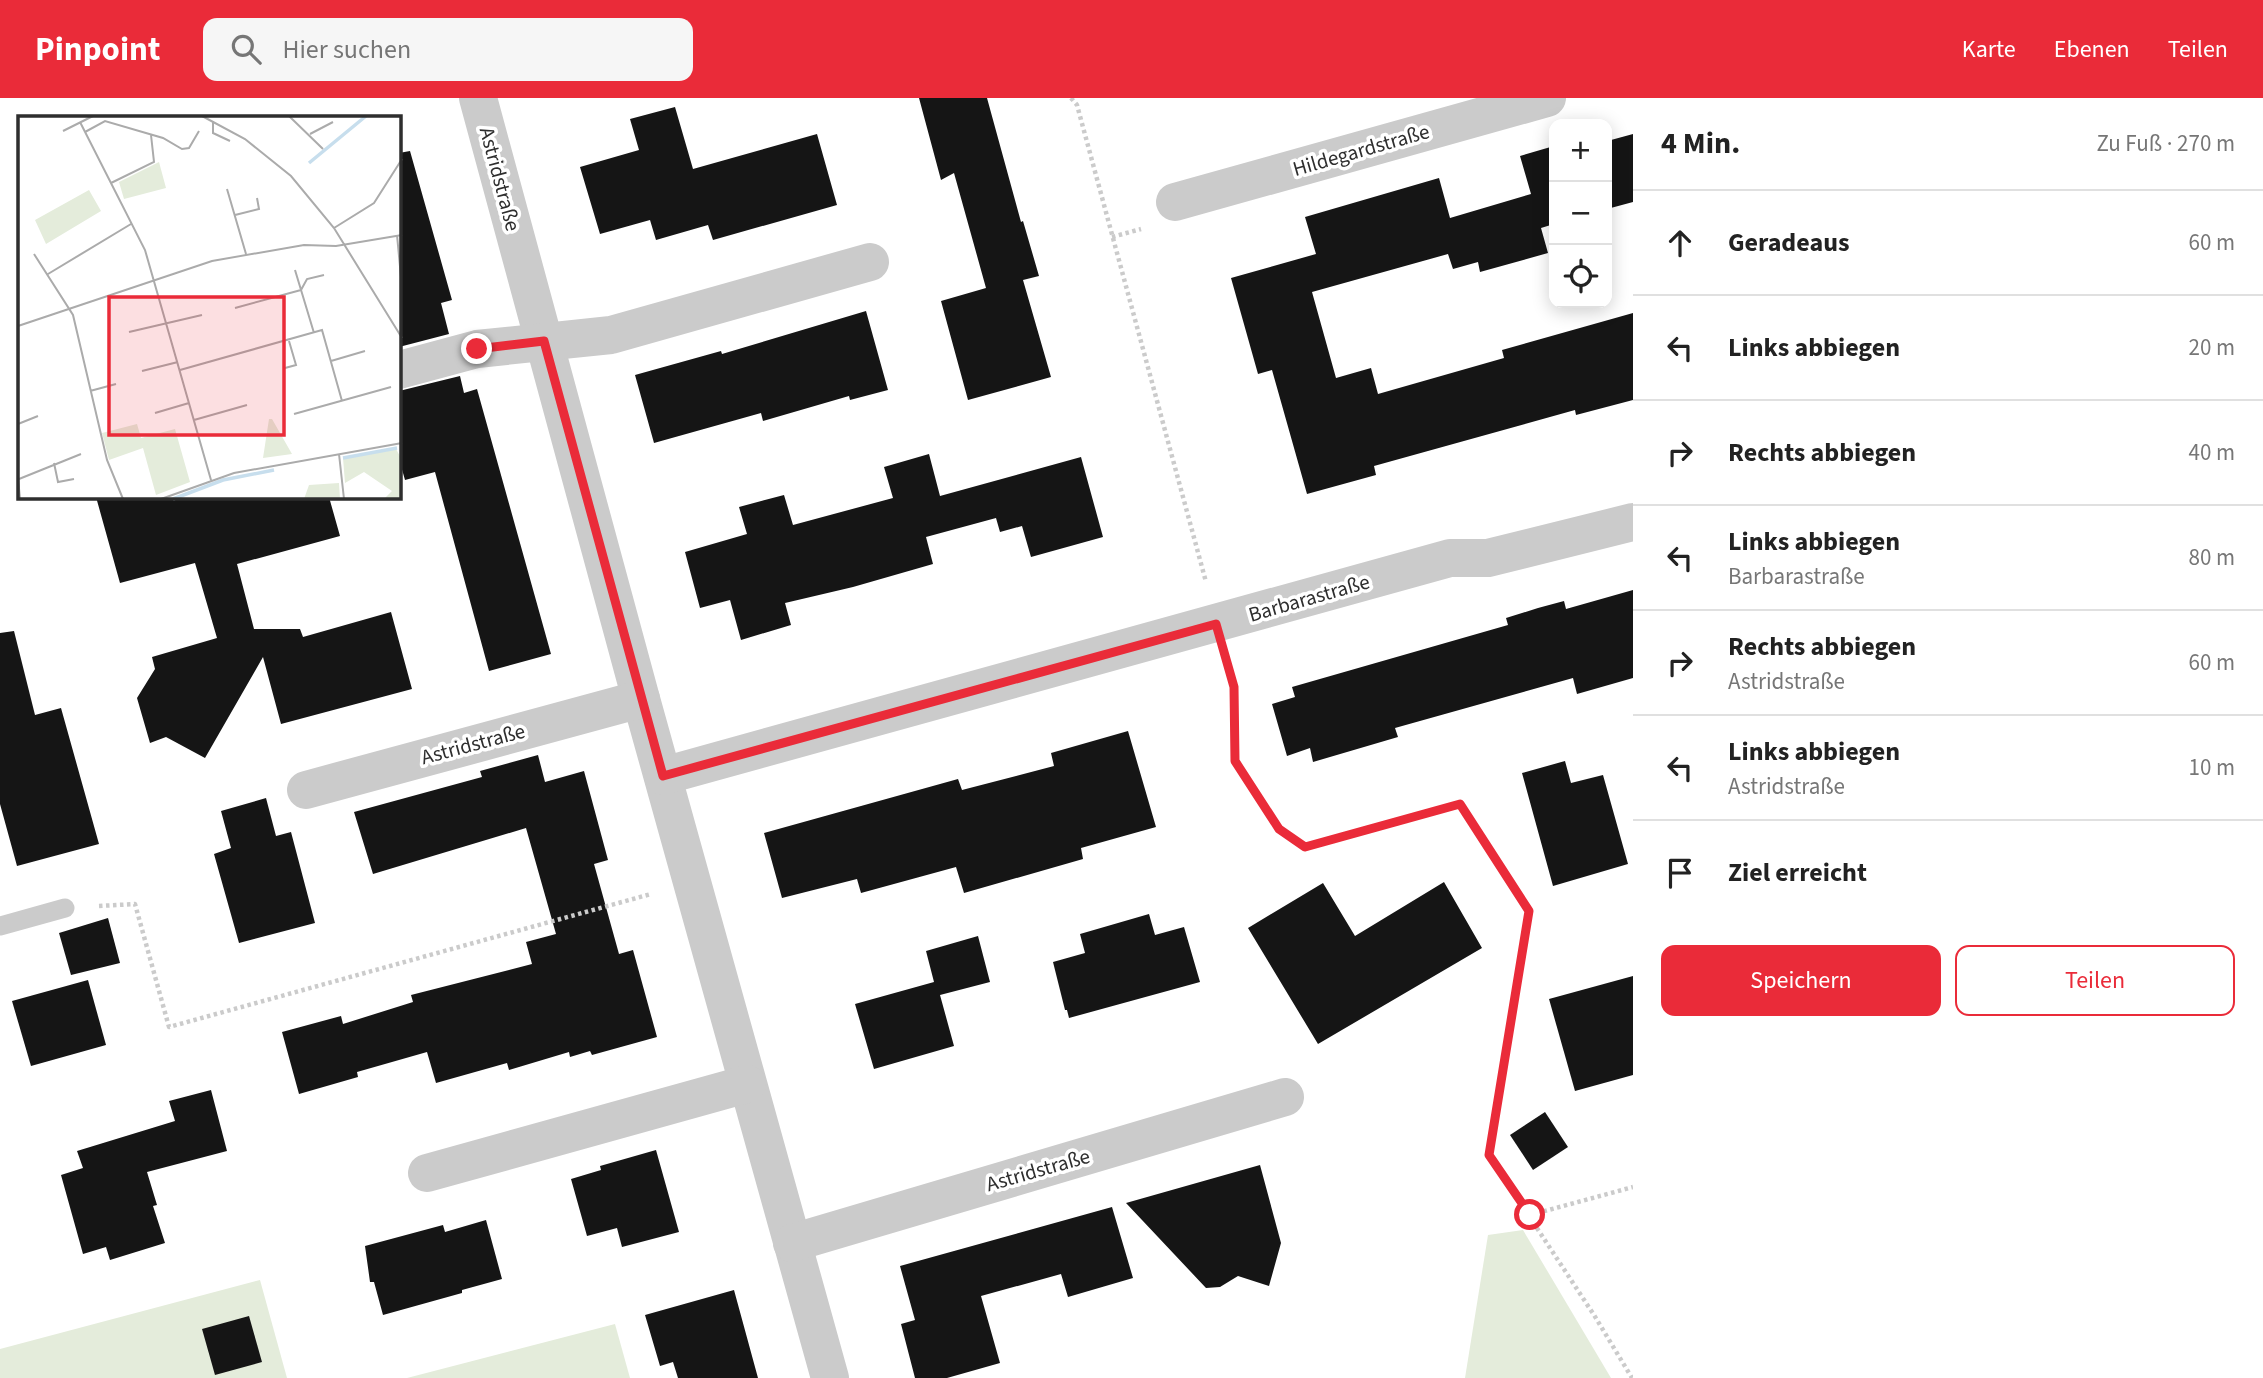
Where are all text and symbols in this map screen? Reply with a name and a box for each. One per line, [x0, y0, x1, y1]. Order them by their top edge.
search box [203, 18, 693, 81]
text: Pinpoint [35, 26, 161, 73]
icon: search [227, 30, 265, 68]
text: Hier suchen [283, 31, 411, 68]
text: Karte [1962, 32, 2016, 67]
text: Ebenen [2054, 32, 2130, 67]
text: Teilen [2168, 32, 2228, 67]
inset map [18, 116, 401, 499]
street label: Hildegardstraße [1289, 116, 1433, 184]
map controls [1549, 119, 1612, 308]
button: + [1549, 119, 1612, 182]
text: 4 Min. [1661, 122, 1740, 165]
street label: Astridstraße [472, 124, 528, 234]
text: Zu Fuß · 270 m [2096, 127, 2235, 160]
button: − [1549, 182, 1612, 245]
icon: ahead [1661, 224, 1699, 262]
text: Geradeaus [1728, 224, 1849, 261]
text: 60 m [2188, 226, 2235, 259]
button: locate [1549, 245, 1612, 308]
icon: left [1661, 329, 1699, 367]
text: Links abbiegen [1728, 329, 1900, 366]
text: 20 m [2188, 331, 2235, 364]
route end [461, 333, 492, 364]
icon: right [1661, 434, 1699, 472]
text: Rechts abbiegen [1728, 434, 1916, 471]
text: 40 m [2188, 436, 2235, 469]
text: Links abbiegen [1728, 523, 1900, 560]
icon: left [1661, 539, 1699, 577]
text: 80 m [2188, 541, 2235, 574]
text: Barbarastraße [1728, 560, 1865, 593]
street label: Barbarastraße [1245, 566, 1373, 630]
text: Rechts abbiegen [1728, 628, 1916, 665]
icon: right [1661, 644, 1699, 682]
text: 60 m [2188, 646, 2235, 679]
text: Astridstraße [1728, 665, 1845, 698]
street label: Astridstraße [418, 716, 528, 772]
text: Links abbiegen [1728, 733, 1900, 770]
icon: left [1661, 749, 1699, 787]
text: 10 m [2188, 751, 2235, 784]
text: Astridstraße [1728, 770, 1845, 803]
icon: arrive [1661, 854, 1699, 892]
text: Ziel erreicht [1728, 854, 1867, 891]
button: Speichern [1661, 945, 1941, 1016]
button: Teilen [1955, 945, 2235, 1016]
street label: Astridstraße [983, 1141, 1093, 1199]
route start [1514, 1199, 1545, 1230]

